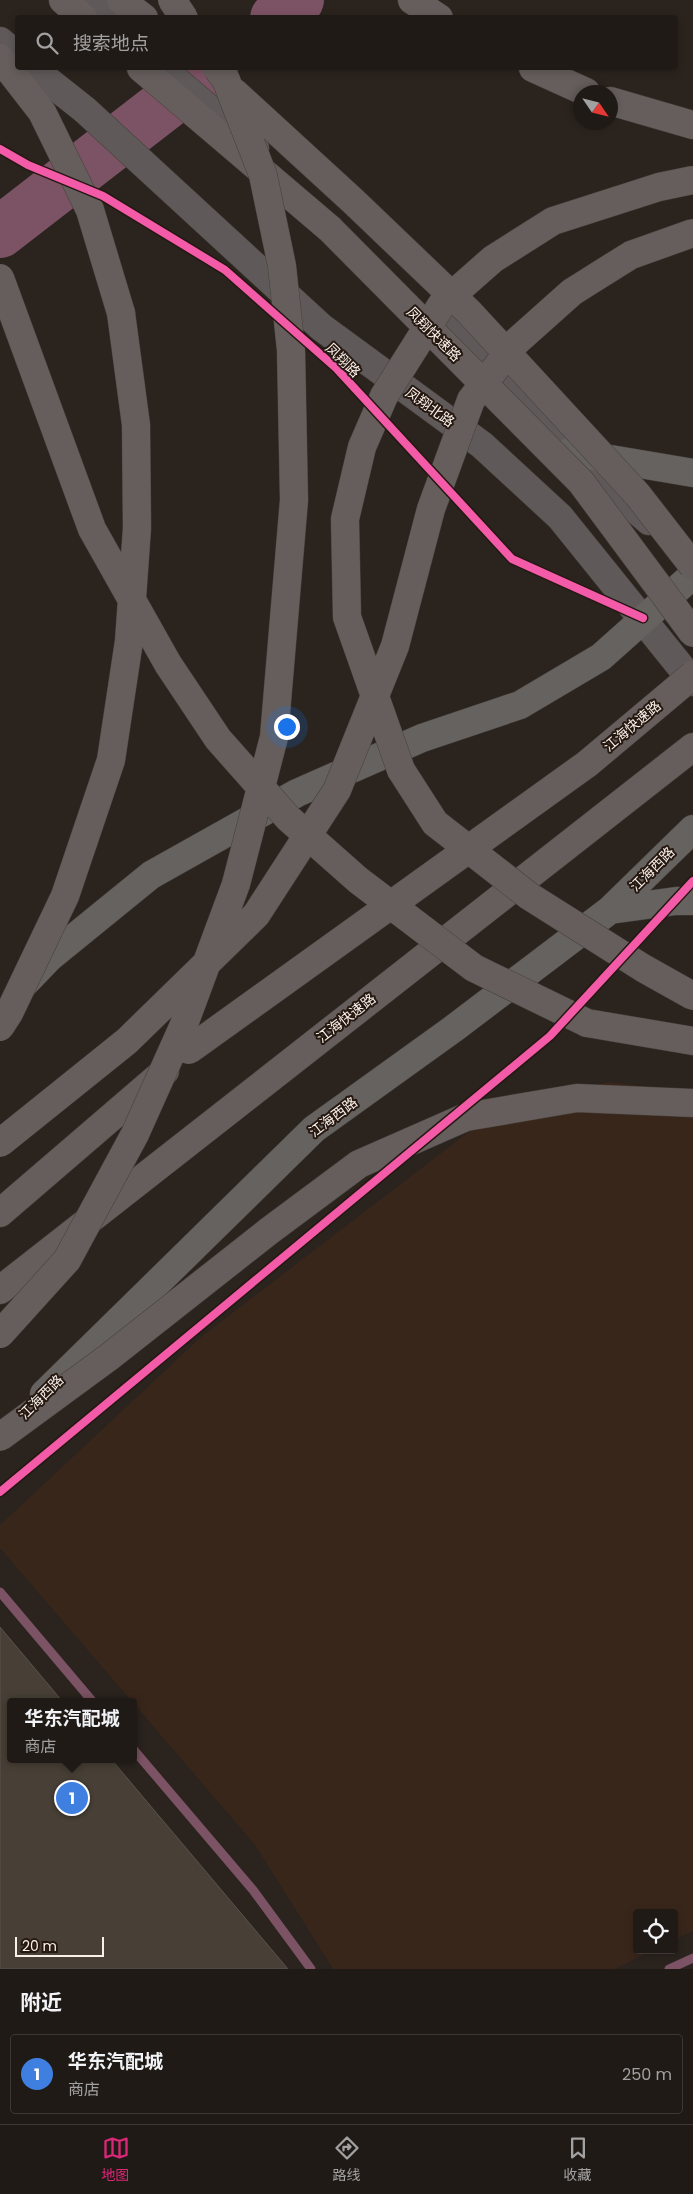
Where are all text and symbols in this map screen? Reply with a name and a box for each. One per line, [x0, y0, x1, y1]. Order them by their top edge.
search box [15, 15, 678, 70]
icon: search [33, 29, 61, 57]
text: 搜索地点 [73, 30, 149, 57]
north arrow [573, 85, 618, 130]
street label: 凤翔快速路 [402, 302, 466, 366]
street label: 凤翔路 [321, 338, 365, 382]
street label: 凤翔北路 [401, 382, 459, 432]
street label: 江海快速路 [599, 696, 665, 756]
your location [274, 714, 300, 740]
street label: 江海西路 [625, 842, 679, 896]
street label: 江海快速路 [312, 989, 380, 1047]
street label: 江海西路 [305, 1092, 361, 1142]
street label: 江海西路 [14, 1370, 68, 1424]
popup [7, 1698, 137, 1763]
text: 华东汽配城 [24, 1705, 120, 1732]
text: 商店 [24, 1735, 57, 1758]
pin: 1 [56, 1779, 88, 1817]
map controls [633, 1909, 678, 1954]
button: locate [633, 1909, 678, 1954]
scale bar [15, 1934, 104, 1957]
text: 20 m [22, 1936, 57, 1956]
text: 附近 [20, 1988, 62, 2017]
text: 华东汽配城 [68, 2048, 163, 2075]
text: 1 [34, 2063, 40, 2086]
text: 250 m [622, 2063, 672, 2086]
text: 商店 [68, 2078, 100, 2101]
tab: 地图 [102, 2134, 130, 2186]
tab: 路线 [333, 2134, 361, 2186]
tab: 收藏 [564, 2134, 592, 2186]

